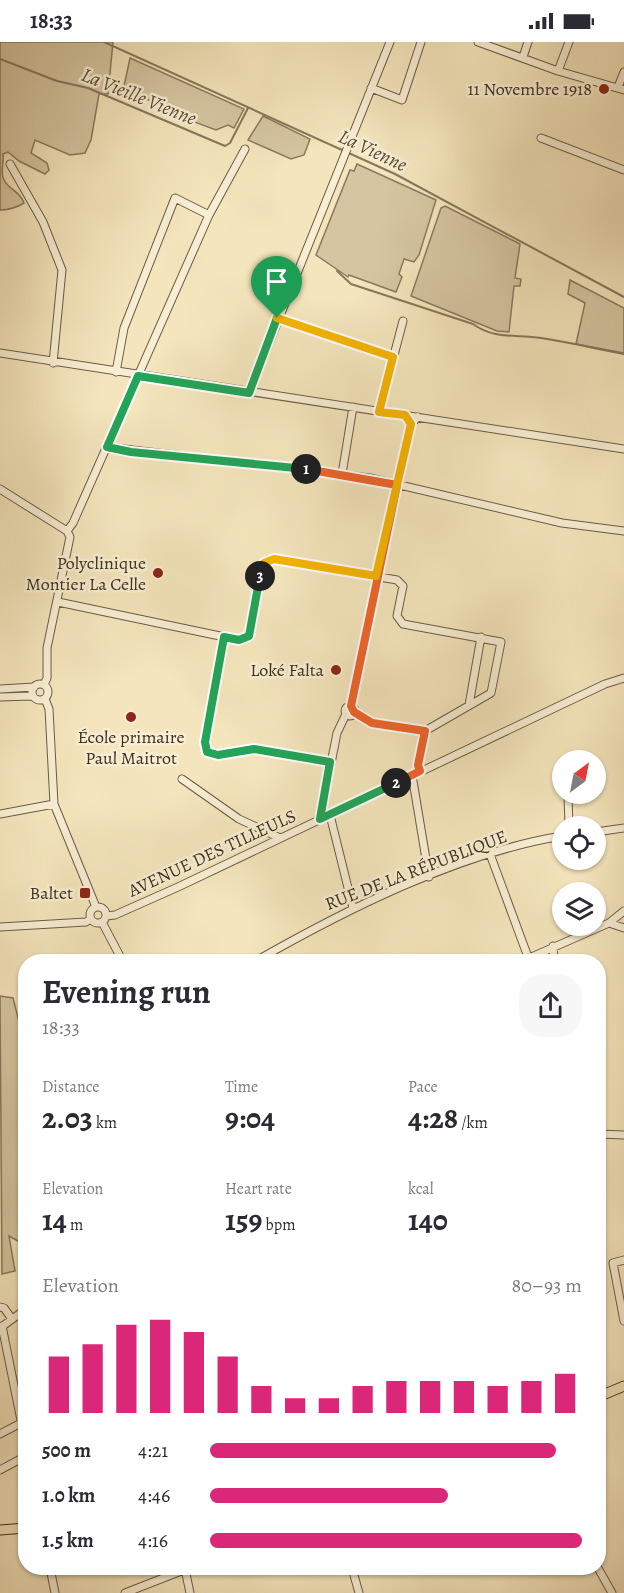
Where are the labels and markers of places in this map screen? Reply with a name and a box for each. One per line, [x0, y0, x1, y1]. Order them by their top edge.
place label: 11 Novembre 1918 [467, 77, 592, 101]
marker: 11 Novembre 1918 [597, 82, 611, 96]
pin [251, 256, 302, 318]
pin: 1 [291, 454, 321, 484]
place label: Polyclinique Montier La Celle [26, 551, 146, 596]
pin: 3 [245, 561, 275, 591]
marker: Polyclinique Montier La Celle [151, 566, 165, 580]
place label: Loké Falta [250, 658, 325, 682]
marker: Loké Falta [329, 663, 343, 677]
marker: École primaire Paul Maitrot [124, 710, 138, 724]
place label: École primaire Paul Maitrot [77, 725, 185, 770]
pin: 2 [381, 768, 411, 798]
place label: Baltet [30, 881, 73, 905]
marker: Baltet [78, 886, 92, 900]

